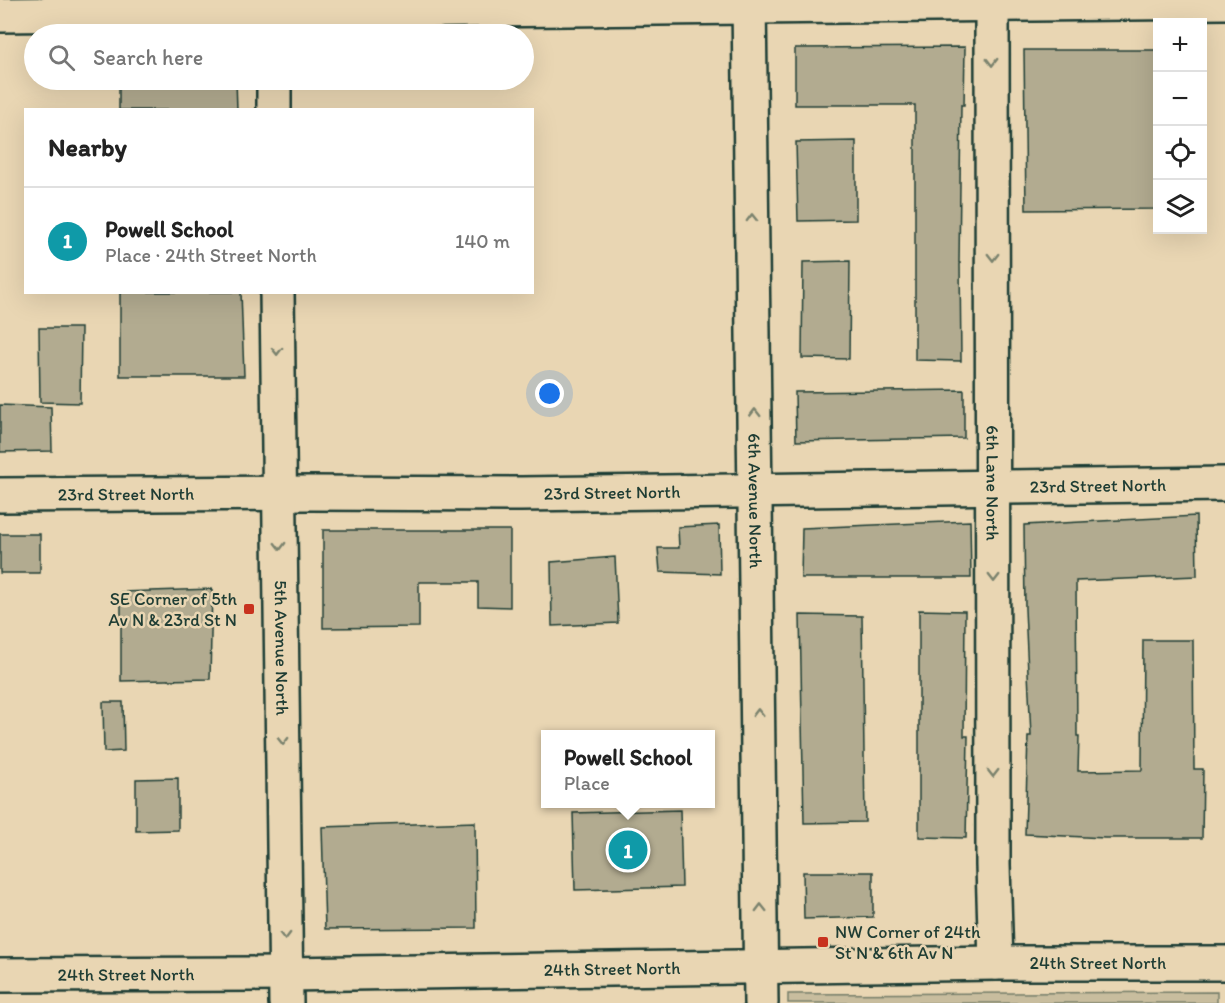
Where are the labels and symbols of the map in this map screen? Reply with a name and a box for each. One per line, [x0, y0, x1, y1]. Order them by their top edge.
one-way arrow [986, 58, 998, 67]
one-way arrow [746, 214, 758, 223]
one-way arrow [987, 253, 999, 262]
one-way arrow [271, 346, 284, 355]
your location [535, 379, 564, 408]
one-way arrow [749, 409, 761, 418]
street label: 6th Lane North [981, 425, 1004, 541]
street label: 6th Avenue North [743, 433, 767, 569]
street label: 23rd Street North [1029, 474, 1166, 498]
street label: 23rd Street North [544, 481, 680, 505]
street label: 23rd Street North [58, 483, 194, 506]
one-way arrow [274, 541, 286, 550]
one-way arrow [988, 574, 1000, 583]
street label: 5th Avenue North [270, 580, 293, 716]
place label: SE Corner of 5th Av N & 23rd St N [108, 588, 237, 631]
marker: SE Corner of 5th Av N & 23rd St N [242, 602, 256, 616]
one-way arrow [752, 709, 764, 718]
one-way arrow [276, 736, 289, 745]
one-way arrow [987, 769, 999, 778]
pin: 1 [608, 828, 648, 872]
one-way arrow [754, 904, 767, 913]
place label: NW Corner of 24th St N & 6th Av N [835, 921, 981, 964]
one-way arrow [279, 931, 291, 940]
marker: NW Corner of 24th St N & 6th Av N [816, 935, 830, 949]
street label: 24th Street North [1030, 952, 1166, 974]
street label: 24th Street North [543, 957, 681, 981]
street label: 24th Street North [58, 963, 194, 986]

